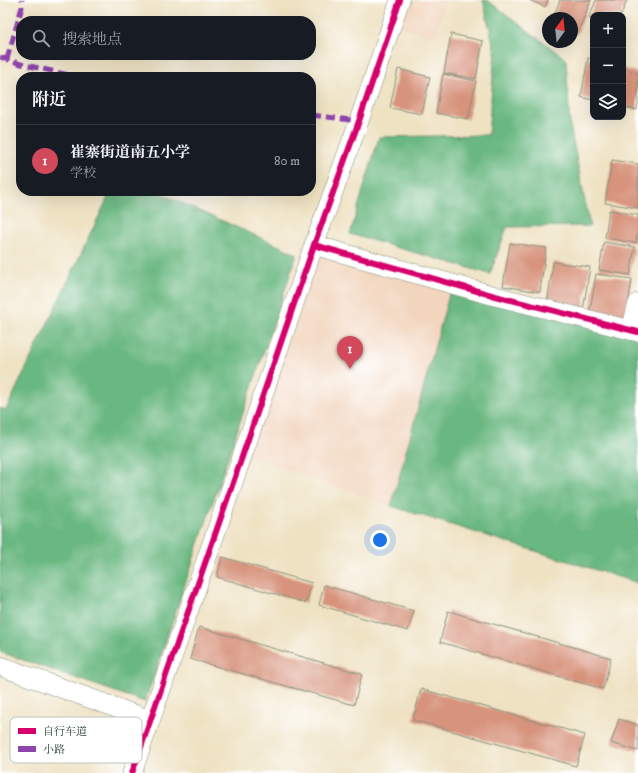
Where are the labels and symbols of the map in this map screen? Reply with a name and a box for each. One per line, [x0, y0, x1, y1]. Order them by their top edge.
north arrow [542, 12, 578, 48]
pin: 1 [337, 336, 363, 369]
your location [370, 530, 390, 550]
legend [10, 717, 142, 763]
text: 自行车道 [43, 725, 87, 739]
text: 小路 [43, 743, 65, 757]

